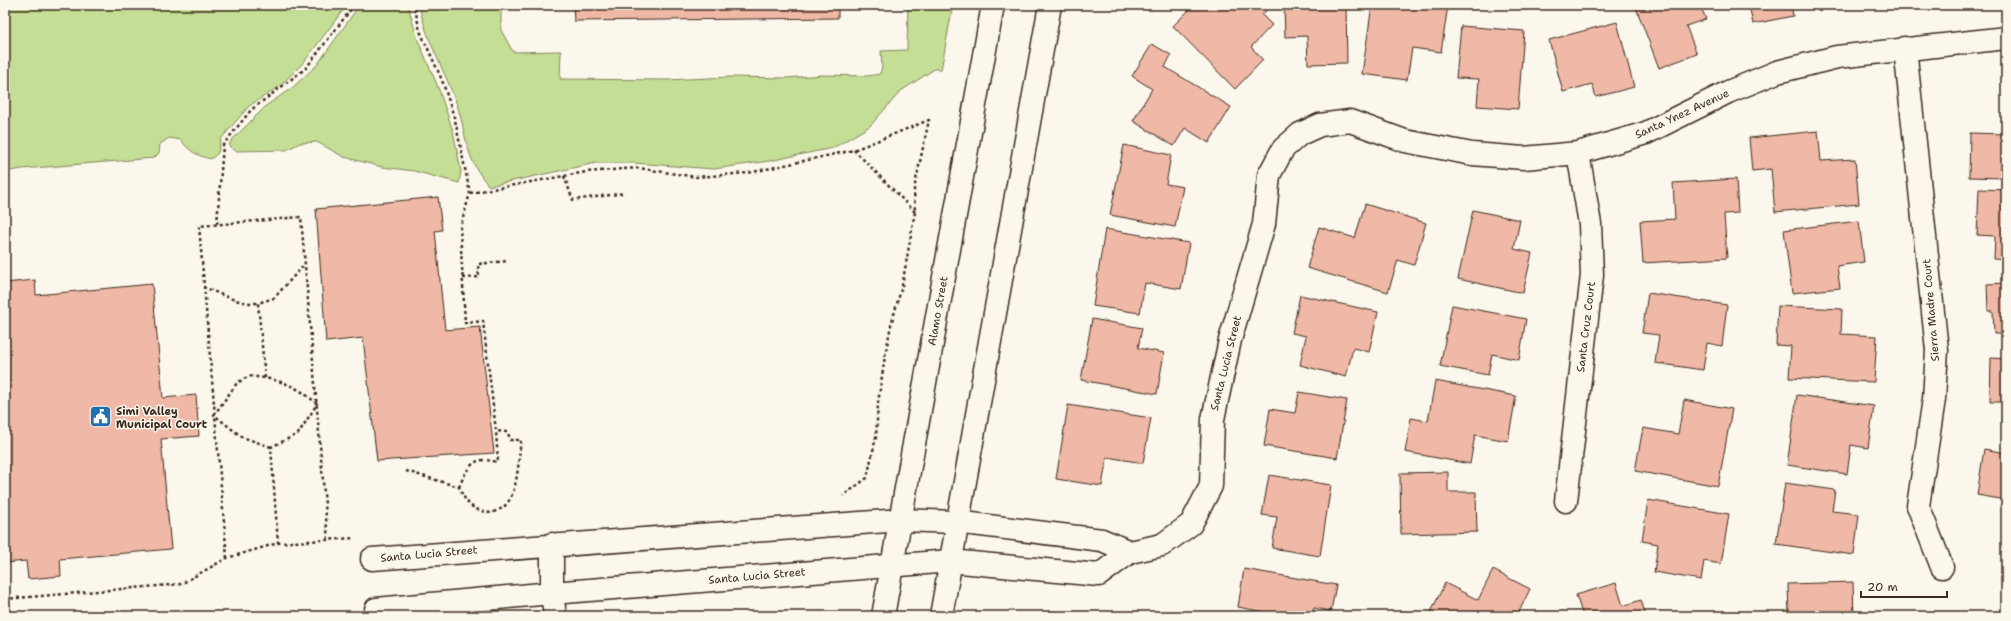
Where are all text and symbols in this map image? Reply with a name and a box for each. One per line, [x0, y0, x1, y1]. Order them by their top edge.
street label: Santa Ynez Avenue [1633, 86, 1731, 142]
street label: Sierra Madre Court [1919, 258, 1943, 362]
street label: Alamo Street [925, 275, 952, 347]
street label: Santa Cruz Court [1573, 281, 1599, 373]
street label: Santa Lucia Street [1207, 314, 1245, 412]
public building icon: Simi Valley Municipal Court [88, 404, 114, 430]
place label: Simi Valley Municipal Court [116, 404, 208, 432]
street label: Santa Lucia Street [380, 542, 478, 566]
street label: Santa Lucia Street [708, 564, 806, 588]
scale bar [1861, 573, 1947, 599]
text: 20 m [1867, 579, 1898, 595]

